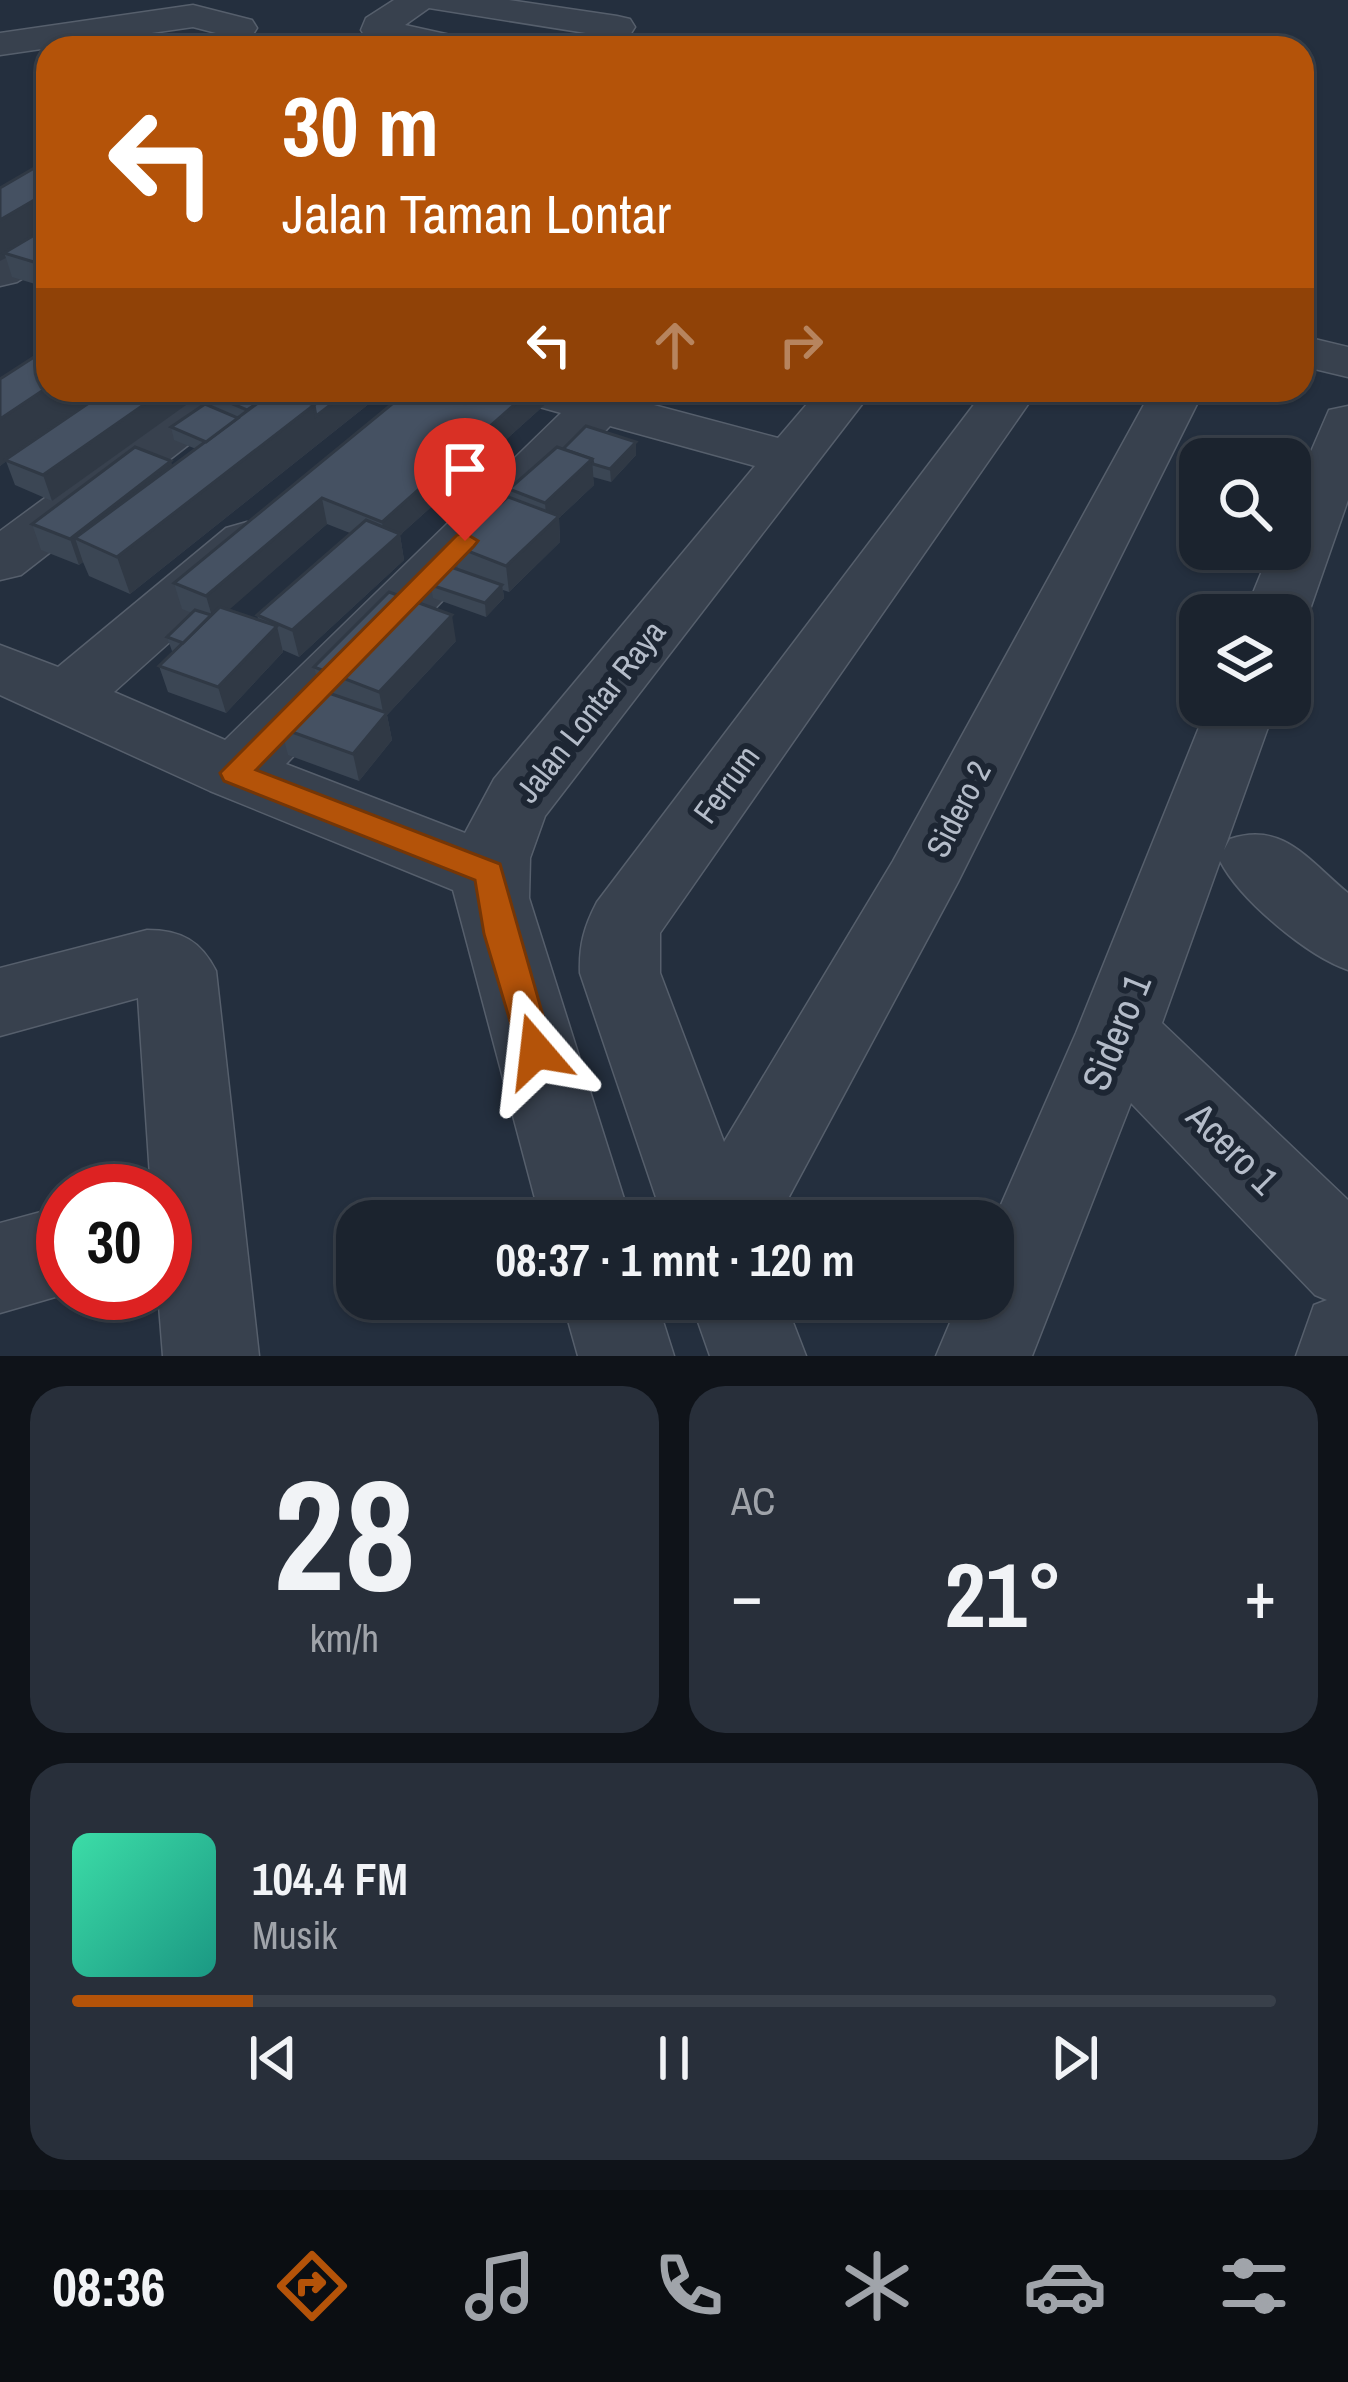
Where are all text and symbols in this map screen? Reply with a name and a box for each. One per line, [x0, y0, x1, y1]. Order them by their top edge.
text: 30 m [282, 69, 439, 182]
icon: left [84, 84, 240, 240]
text: Jalan Taman Lontar [282, 177, 671, 250]
icon: left [516, 312, 582, 378]
icon: ahead [642, 312, 708, 378]
icon: right [768, 312, 834, 378]
pin [414, 418, 516, 541]
icon: arrive [432, 436, 498, 502]
map controls [1179, 438, 1311, 726]
button: search [1179, 438, 1311, 570]
button: layers [1179, 594, 1311, 726]
street label: Jalan Lontar Raya [505, 611, 675, 811]
street label: Ferrum [683, 736, 769, 832]
street label: Sidero 2 [915, 753, 1001, 865]
street label: Sidero 1 [1069, 966, 1163, 1098]
position arrow [473, 988, 599, 1114]
street label: Acero 1 [1175, 1090, 1291, 1206]
speed limit sign: 30 [36, 1164, 192, 1320]
text: 08:37 · 1 mnt · 120 m [496, 1229, 854, 1290]
text: 28 [273, 1429, 416, 1639]
text: AC [731, 1475, 775, 1527]
text: 21° [944, 1534, 1063, 1655]
text: − [731, 1550, 763, 1639]
text: + [1244, 1550, 1276, 1639]
text: km/h [310, 1612, 379, 1664]
text: 104.4 FM [252, 1848, 408, 1909]
text: Musik [252, 1909, 337, 1961]
icon: previous [240, 2025, 306, 2091]
icon: pause [641, 2025, 707, 2091]
icon: next [1042, 2025, 1108, 2091]
icon: directions [270, 2244, 354, 2328]
icon: music [458, 2244, 542, 2328]
icon: phone [647, 2244, 731, 2328]
icon: climate [835, 2244, 919, 2328]
icon: car [1023, 2244, 1107, 2328]
icon: filters [1212, 2244, 1296, 2328]
text: 08:36 [52, 2250, 165, 2323]

